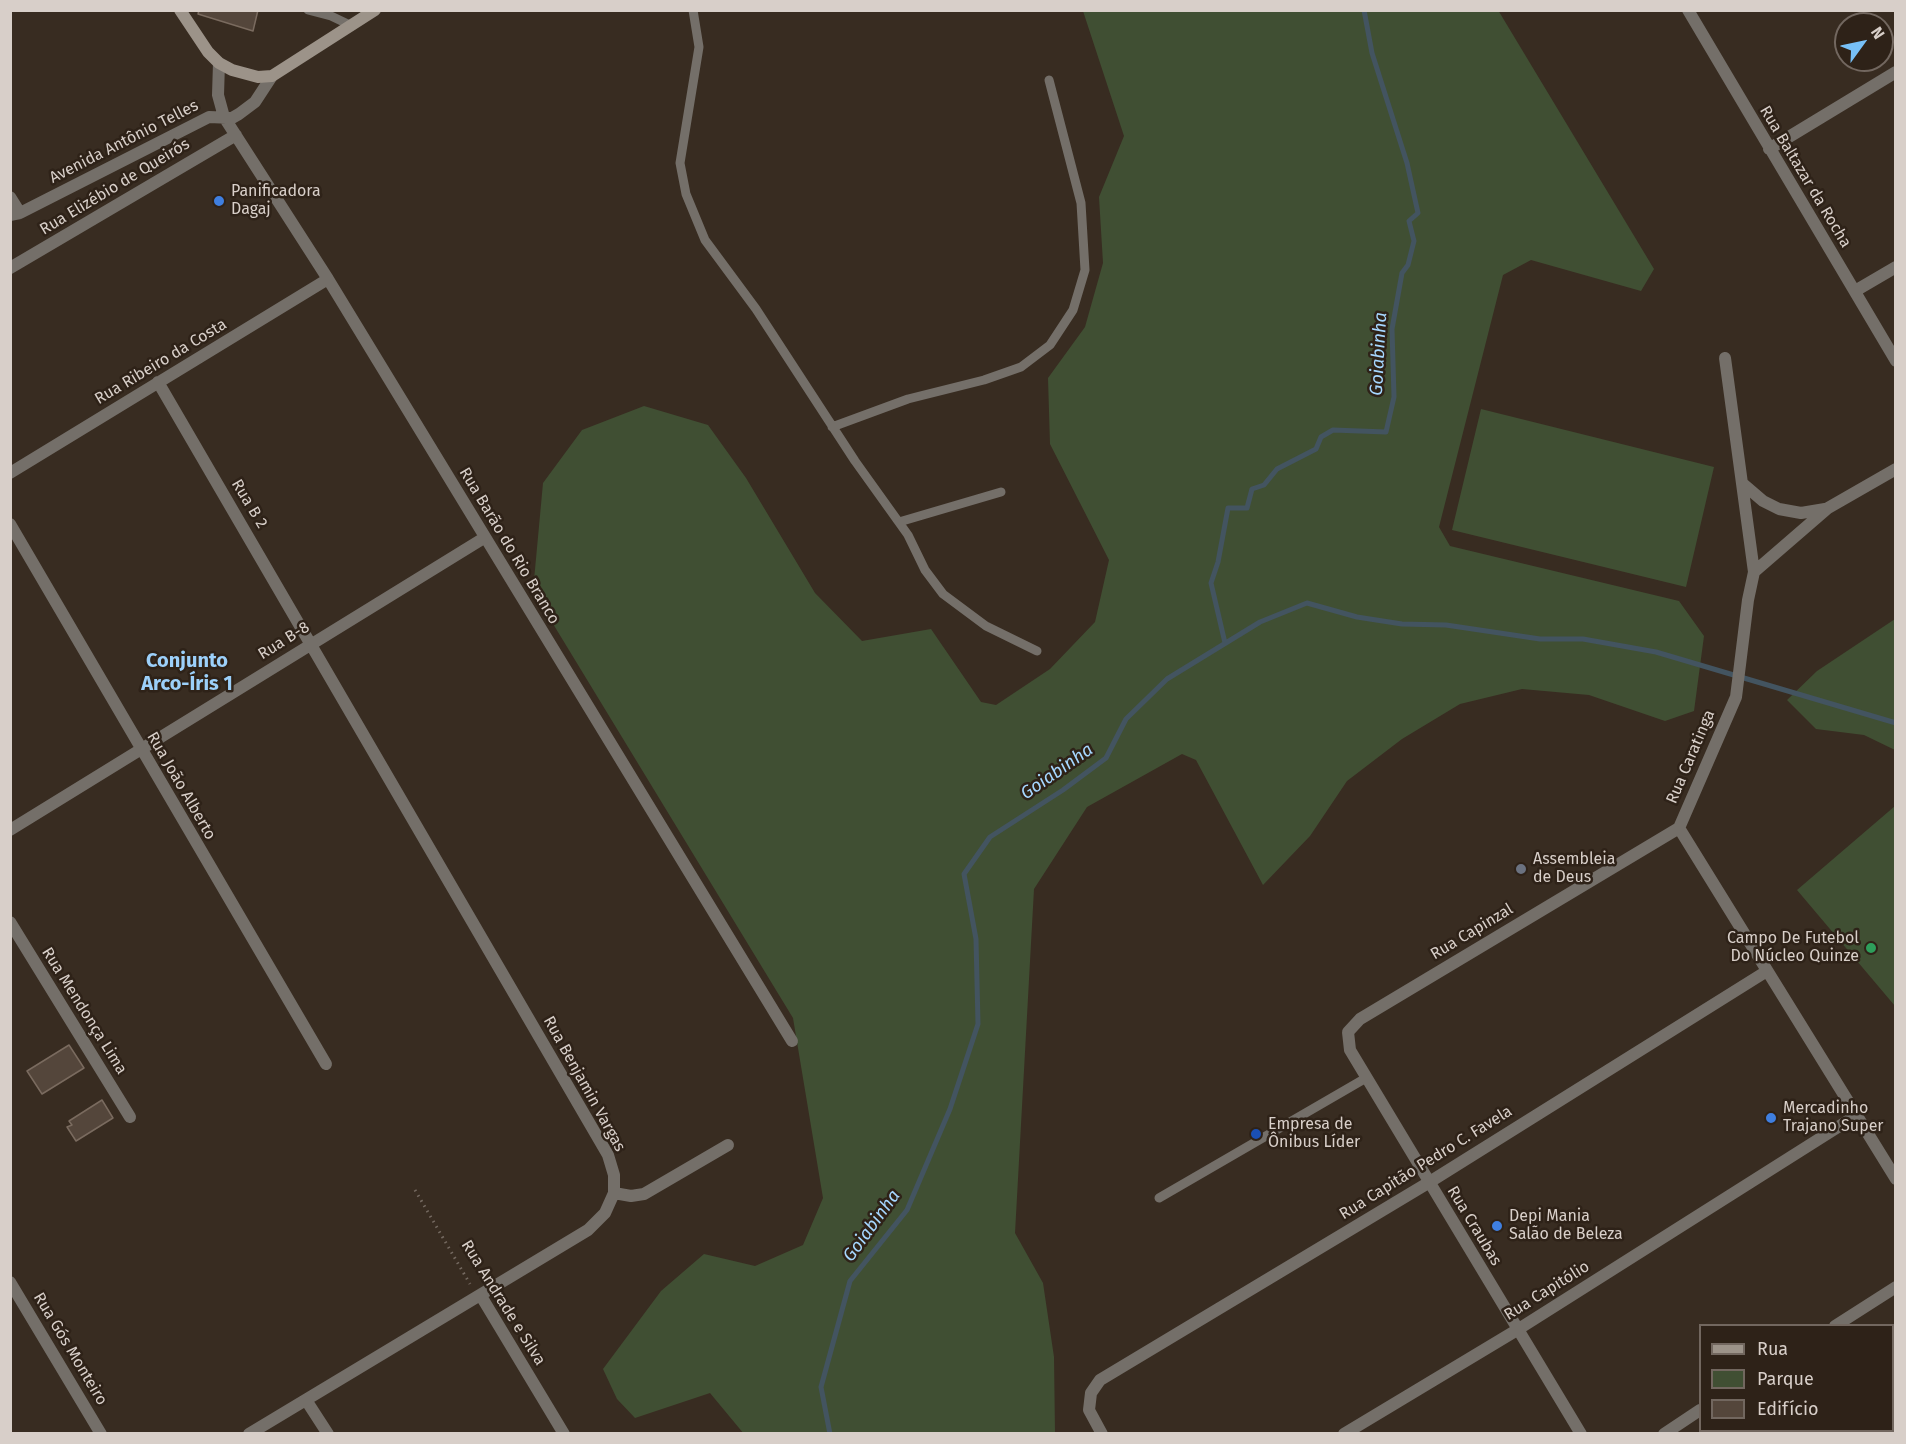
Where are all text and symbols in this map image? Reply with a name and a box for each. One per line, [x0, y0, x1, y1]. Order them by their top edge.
north arrow [1834, 12, 1894, 72]
text: N [1867, 23, 1889, 43]
street label: Avenida Antônio Telles [46, 96, 202, 188]
street label: Rua Baltazar da Rocha [1755, 103, 1855, 251]
street label: Rua Elizébio de Queirós [37, 135, 193, 239]
place label: Panificadora Dagaj [231, 182, 321, 220]
marker: Panificadora Dagaj [212, 194, 226, 208]
water label: Goiabinha [1366, 312, 1392, 396]
street label: Rua Ribeiro da Costa [92, 315, 230, 409]
street label: Rua Barão do Rio Branco [455, 464, 563, 628]
street label: Rua B 2 [227, 476, 271, 532]
street label: Rua B-8 [255, 618, 313, 664]
district label: Conjunto Arco-Íris 1 [141, 649, 233, 696]
street label: Rua Caratinga [1663, 707, 1719, 807]
street label: Rua João Alberto [142, 729, 220, 843]
water label: Goiabinha [1017, 739, 1097, 805]
place label: Assembleia de Deus [1533, 850, 1615, 888]
marker: Assembleia de Deus [1514, 862, 1528, 876]
street label: Rua Capinzal [1427, 900, 1517, 964]
place label: Campo De Futebol Do Núcleo Quinze [1727, 929, 1859, 967]
marker: Campo De Futebol Do Núcleo Quinze [1864, 941, 1878, 955]
street label: Rua Mendonça Lima [37, 944, 131, 1078]
street label: Rua Benjamin Vargas [539, 1013, 629, 1155]
place label: Mercadinho Trajano Super [1783, 1099, 1884, 1137]
street label: Rua Capitão Pedro C. Favela [1336, 1102, 1516, 1224]
marker: Mercadinho Trajano Super [1764, 1111, 1778, 1125]
place label: Empresa de Ônibus Líder [1268, 1115, 1360, 1153]
marker: Empresa de Ônibus Líder [1249, 1127, 1263, 1141]
street label: Rua Craubas [1443, 1183, 1505, 1269]
water label: Goiabinha [839, 1186, 905, 1266]
place label: Depi Mania Salão de Beleza [1509, 1207, 1623, 1245]
marker: Depi Mania Salão de Beleza [1490, 1219, 1504, 1233]
street label: Rua Andrade e Silva [457, 1237, 549, 1369]
street label: Rua Capitólio [1501, 1257, 1593, 1325]
street label: Rua Gós Monteiro [29, 1289, 111, 1409]
legend [1699, 1324, 1894, 1432]
text: Rua [1757, 1338, 1788, 1360]
text: Parque [1757, 1368, 1814, 1390]
text: Edifício [1757, 1398, 1819, 1420]

